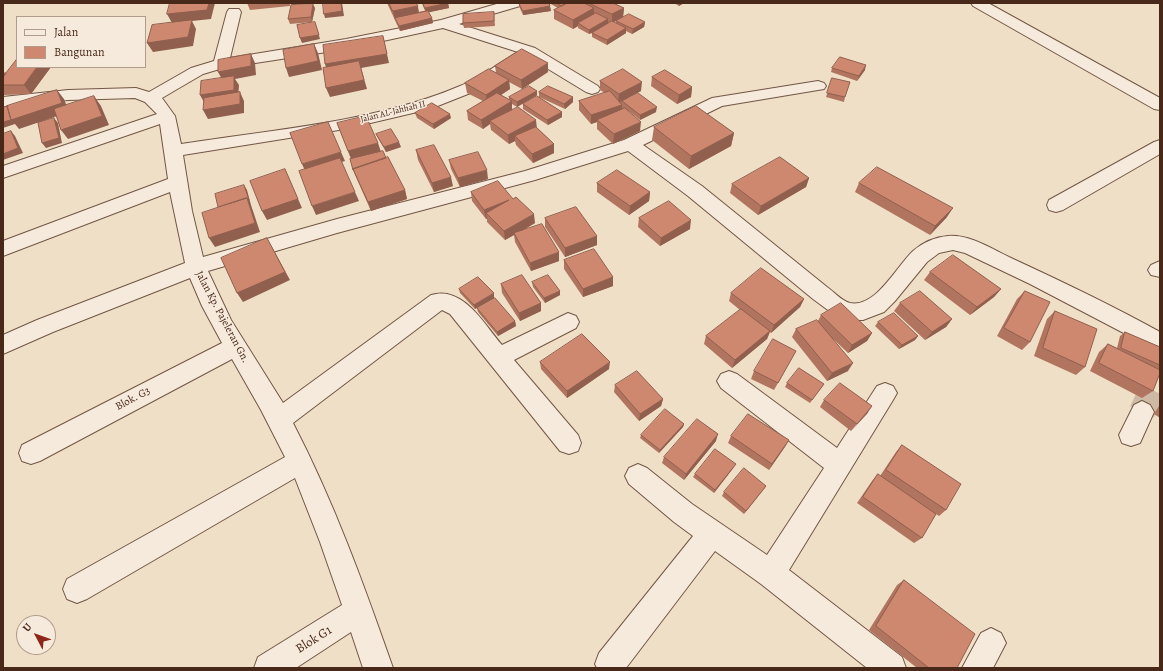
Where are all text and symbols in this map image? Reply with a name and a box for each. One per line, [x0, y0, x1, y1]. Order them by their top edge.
legend [16, 16, 146, 68]
text: Jalan [54, 24, 78, 40]
text: Bangunan [54, 44, 105, 60]
street label: Jalan AL-Jahhah II [359, 99, 427, 125]
street label: Jalan Kp. Pajeleran Gn. [192, 269, 252, 365]
street label: Blok. G3 [113, 384, 153, 414]
north arrow [16, 615, 56, 655]
text: U [19, 620, 35, 635]
street label: Blok G1 [293, 623, 335, 657]

